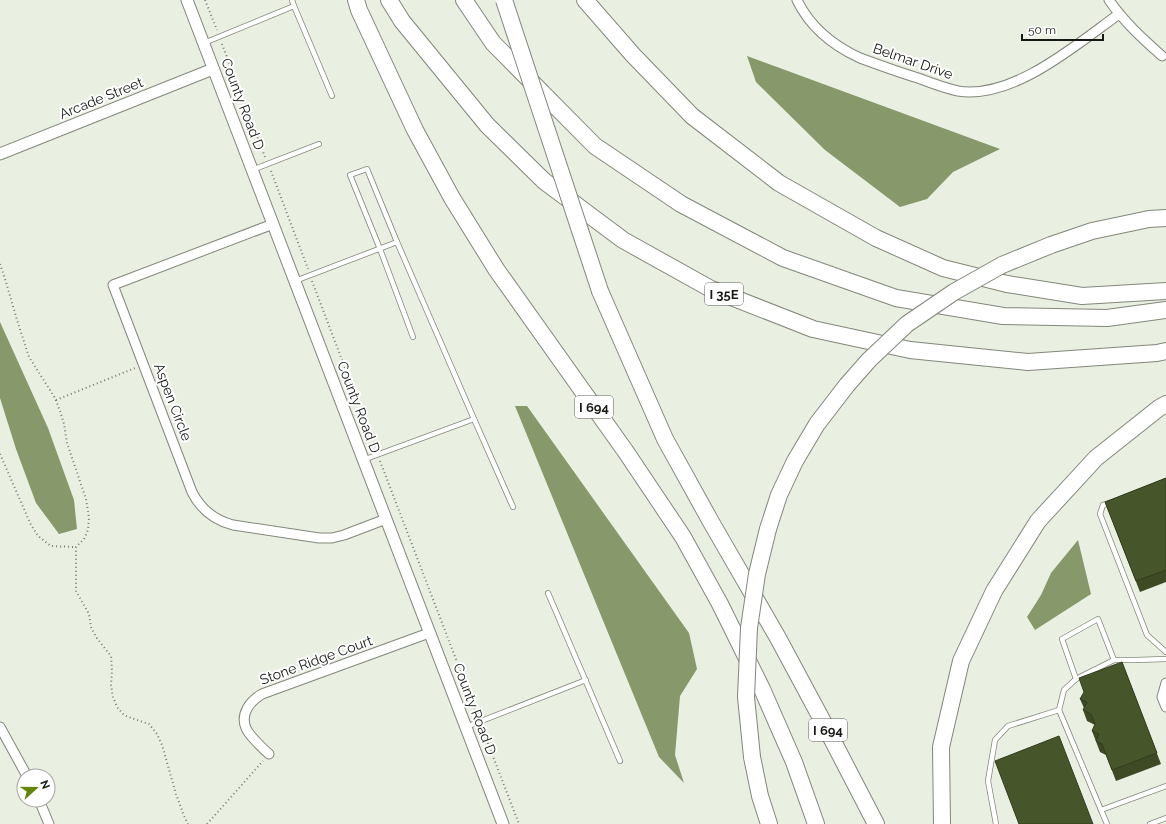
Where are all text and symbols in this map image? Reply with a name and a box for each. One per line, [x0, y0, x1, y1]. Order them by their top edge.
scale bar [1022, 16, 1103, 42]
text: 50 m [1028, 23, 1056, 37]
street label: Belmar Drive [871, 40, 955, 82]
street label: County Road D [218, 56, 268, 152]
street label: Arcade Street [57, 74, 145, 122]
road number: I 35E [705, 283, 743, 305]
street label: County Road D [334, 359, 384, 455]
street label: Aspen Circle [151, 361, 195, 443]
road number: I 694 [575, 396, 613, 418]
street label: Stone Ridge Court [258, 632, 375, 688]
street label: County Road D [450, 661, 500, 757]
road number: I 694 [809, 719, 847, 741]
north arrow [16, 768, 56, 808]
text: N [37, 778, 52, 791]

